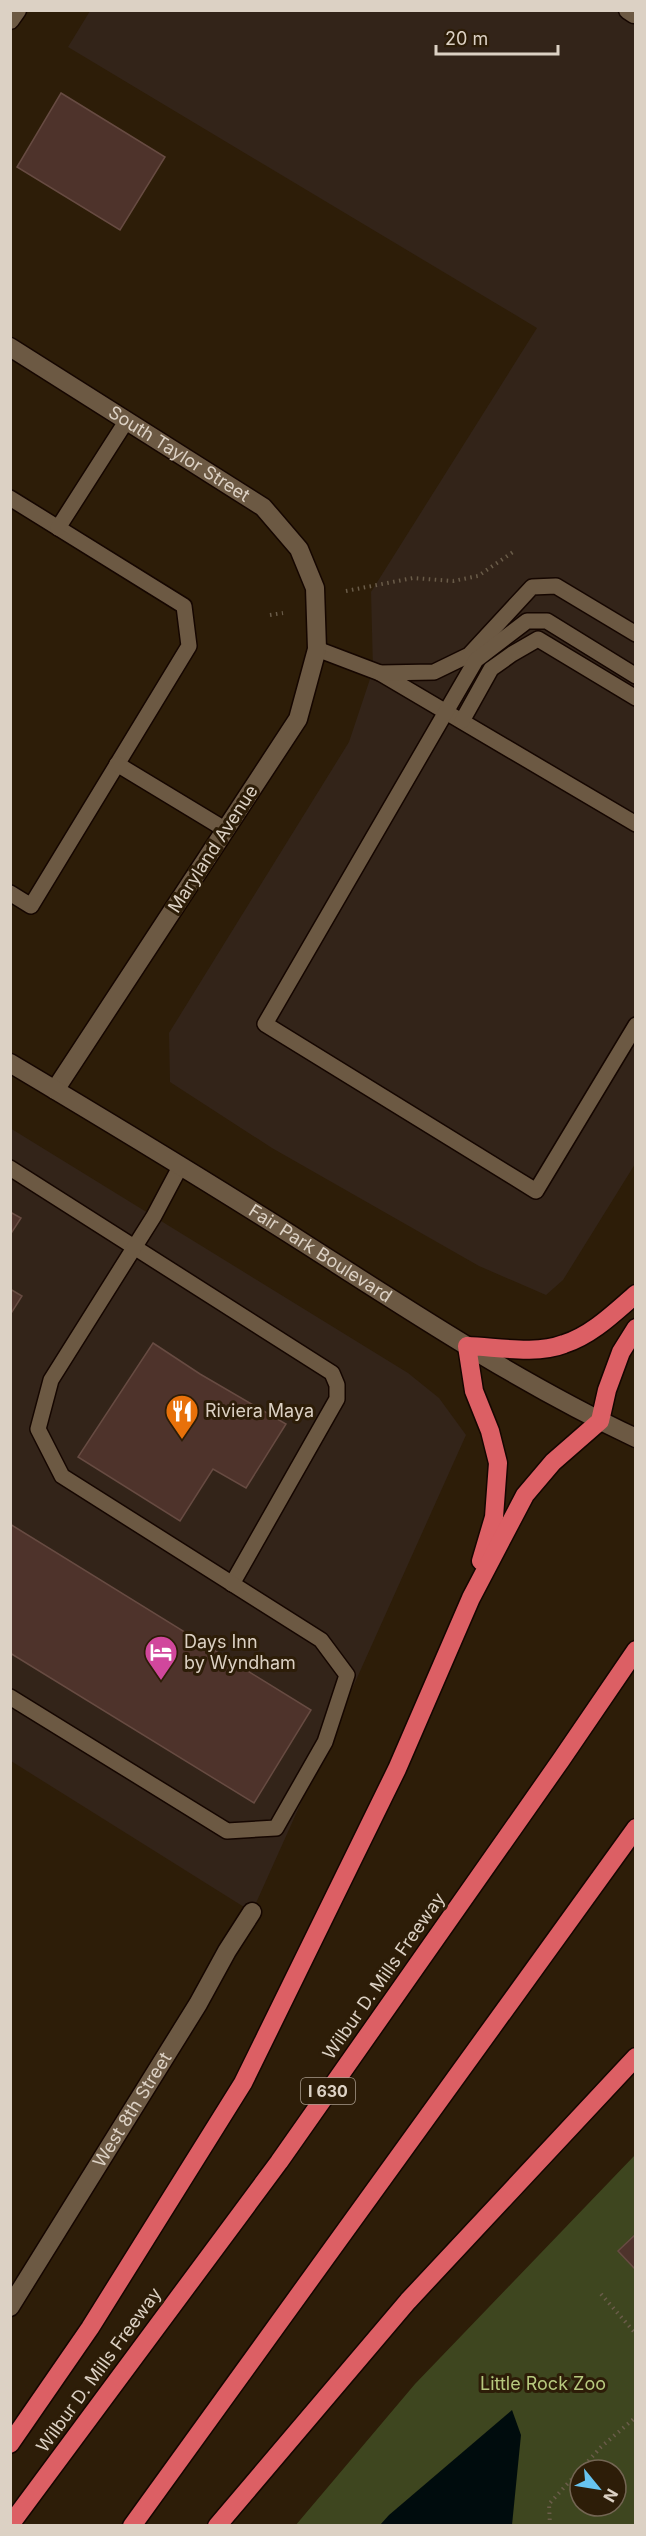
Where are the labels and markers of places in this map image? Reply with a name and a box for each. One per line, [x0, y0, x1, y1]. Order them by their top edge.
restaurant icon: Riviera Maya [164, 1393, 200, 1440]
place label: Riviera Maya [205, 1400, 314, 1421]
place label: Days Inn by Wyndham [184, 1631, 296, 1673]
hotel icon: Days Inn by Wyndham [143, 1634, 179, 1681]

